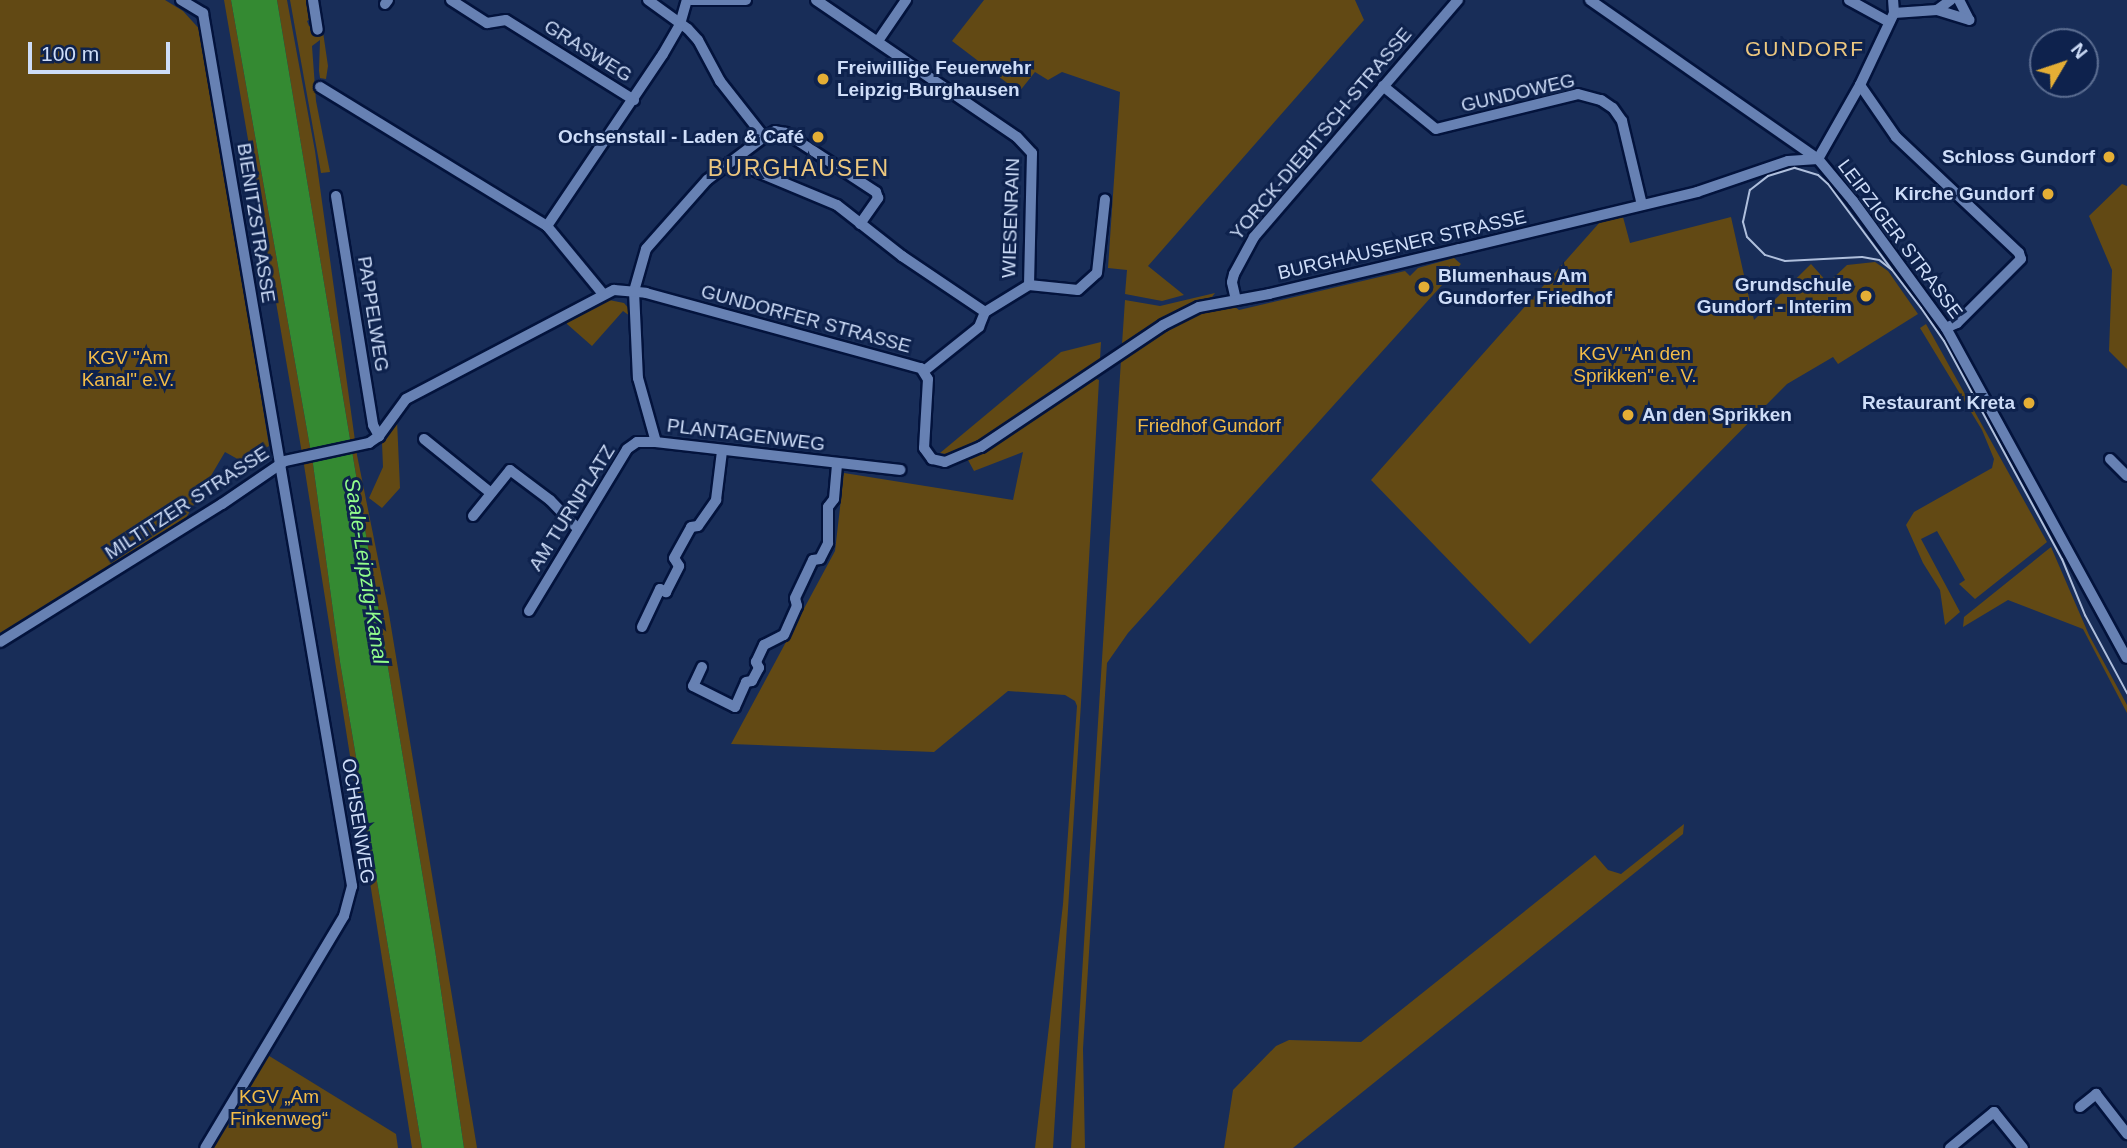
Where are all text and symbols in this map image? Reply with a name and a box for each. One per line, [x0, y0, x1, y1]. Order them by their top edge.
street label: GRASWEG [540, 15, 636, 87]
street label: YORCK-DIEBITSCH-STRASSE [1225, 23, 1417, 245]
scale bar [32, 28, 173, 72]
north arrow [2029, 28, 2099, 98]
district label: GUNDORF [1746, 36, 1864, 62]
text: N [2067, 39, 2092, 63]
text: 100 m [41, 42, 99, 65]
place label: Freiwillige Feuerwehr Leipzig-Burghausen [837, 57, 1031, 101]
street label: GUNDOWEG [1459, 69, 1577, 117]
marker: Freiwillige Feuerwehr Leipzig-Burghausen [815, 71, 831, 87]
place label: Ochsenstall - Laden & Café [558, 126, 804, 148]
marker: Ochsenstall - Laden & Café [810, 129, 826, 145]
street label: BIENITZSTRASSE [232, 141, 280, 305]
place label: Schloss Gundorf [1942, 146, 2095, 168]
marker: Schloss Gundorf [2101, 149, 2117, 165]
district label: BURGHAUSEN [709, 154, 889, 182]
street label: LEIPZIGER STRASSE [1833, 155, 1967, 323]
street label: WIESENRAIN [998, 157, 1024, 279]
place label: Kirche Gundorf [1895, 183, 2034, 205]
marker: Kirche Gundorf [2040, 186, 2056, 202]
street label: BURGHAUSENER STRASSE [1275, 205, 1529, 285]
street label: PAPPELWEG [353, 255, 393, 373]
place label: Blumenhaus Am Gundorfer Friedhof [1438, 265, 1612, 309]
place label: Grundschule Gundorf - Interim [1697, 274, 1852, 318]
marker: Blumenhaus Am Gundorfer Friedhof [1416, 279, 1432, 295]
street label: GUNDORFER STRASSE [699, 280, 913, 358]
marker: Grundschule Gundorf - Interim [1858, 288, 1874, 304]
park label: KGV "An den Sprikken" e. V. [1573, 343, 1697, 387]
park label: KGV "Am Kanal" e.V. [82, 347, 174, 391]
place label: Restaurant Kreta [1862, 392, 2015, 414]
marker: Restaurant Kreta [2021, 395, 2037, 411]
place label: An den Sprikken [1642, 404, 1792, 426]
marker: An den Sprikken [1620, 407, 1636, 423]
street label: PLANTAGENWEG [666, 414, 826, 456]
park label: Friedhof Gundorf [1137, 415, 1281, 437]
street label: AM TURNPLATZ [524, 441, 620, 575]
street label: MILTITZER STRASSE [101, 442, 273, 564]
water label: Saale-Leipzig-Kanal [339, 476, 393, 666]
street label: OCHSENWEG [337, 757, 379, 885]
park label: KGV „Am Finkenweg“ [230, 1086, 328, 1130]

